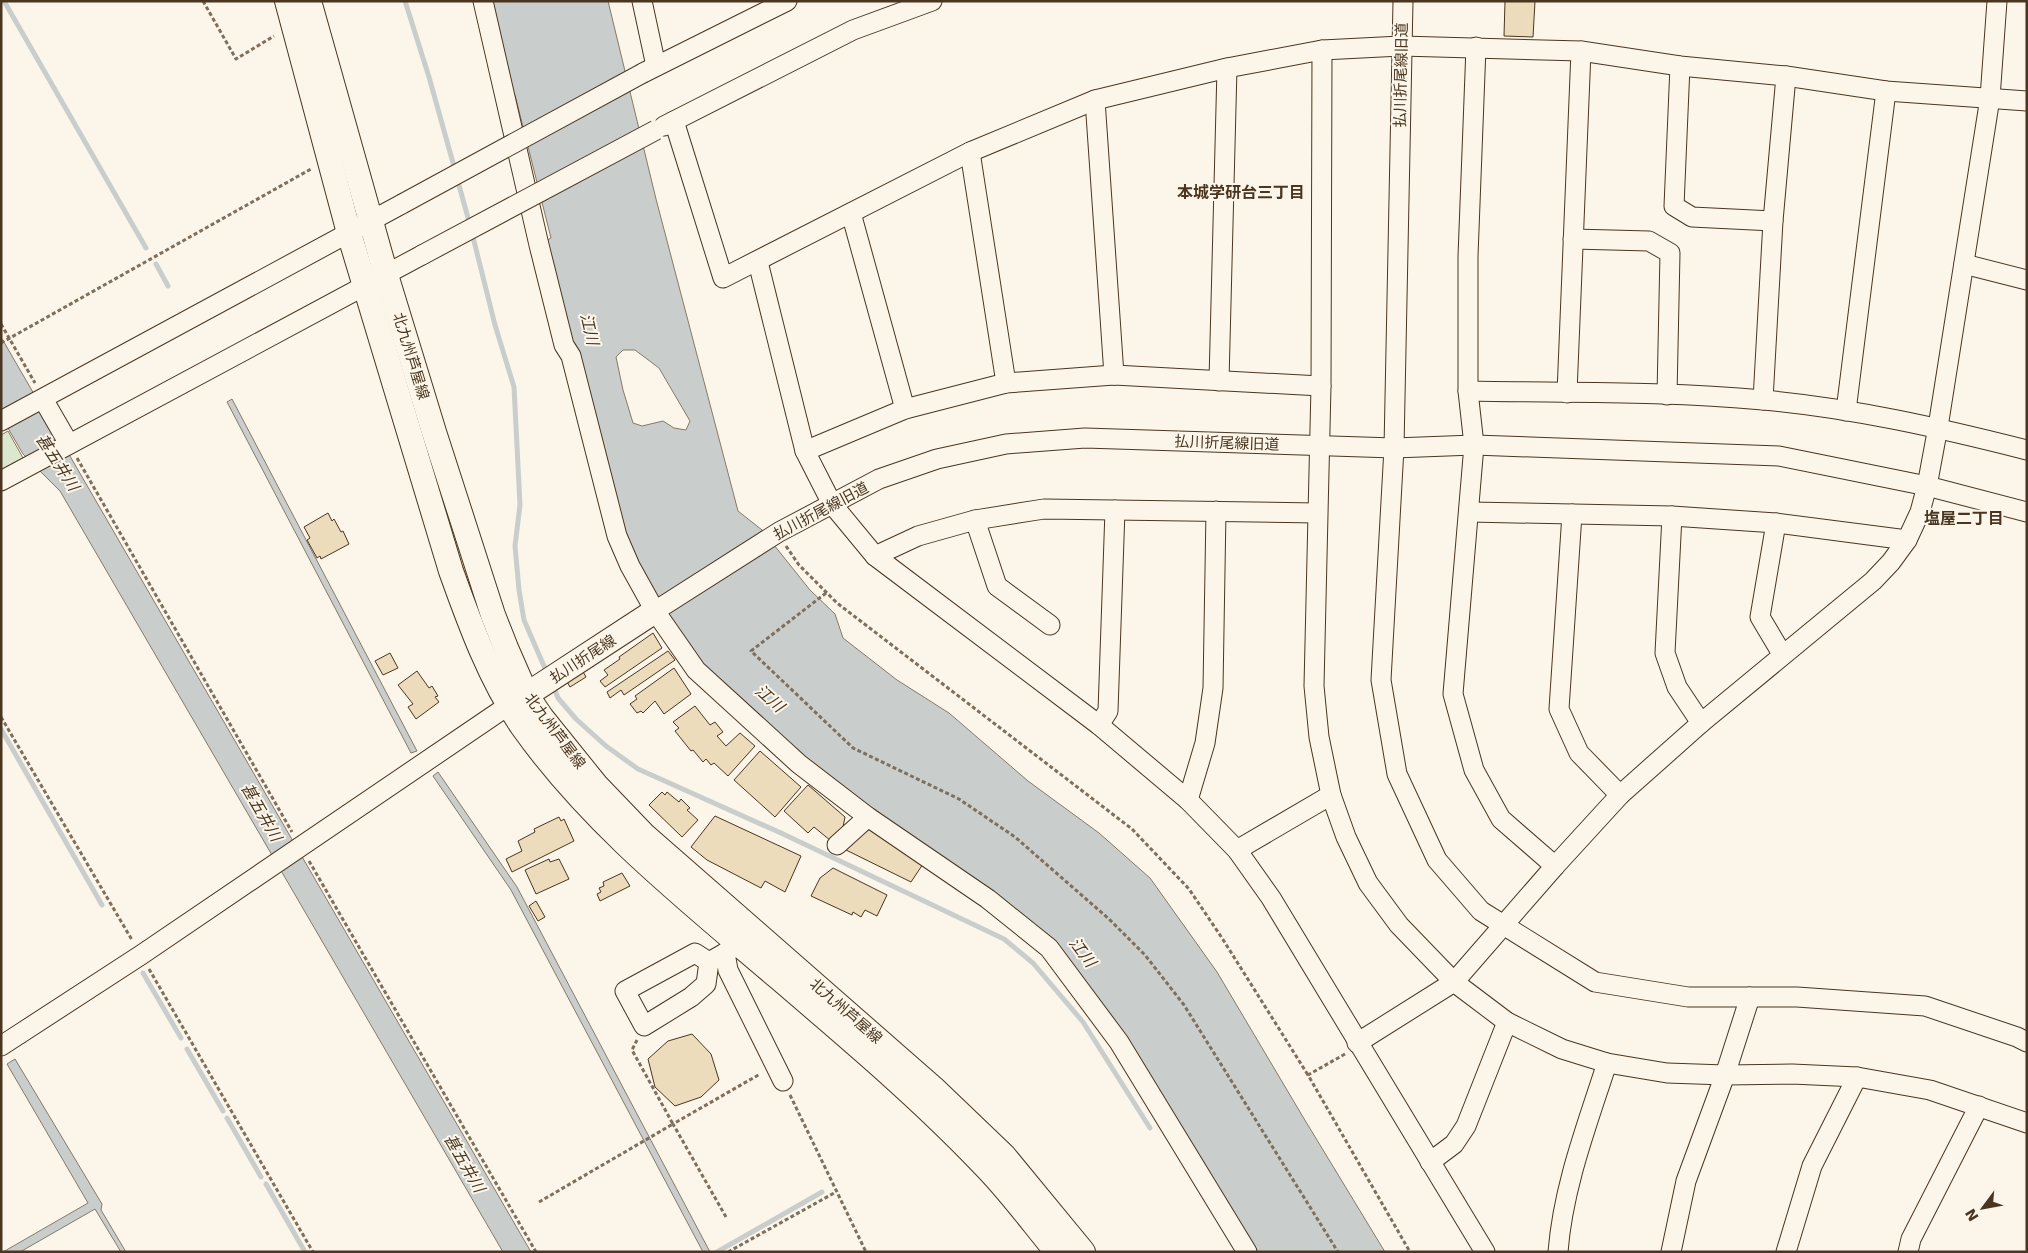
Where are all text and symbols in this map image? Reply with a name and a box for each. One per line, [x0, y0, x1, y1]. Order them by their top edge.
street label: 払川折尾線旧道 [1391, 22, 1411, 128]
district label: 本城学研台三丁目 [1177, 183, 1305, 202]
street label: 北九州芦屋線 [389, 310, 433, 402]
water label: 江川 [577, 311, 603, 349]
water label: 甚五井川 [32, 430, 84, 496]
street label: 払川折尾線旧道 [1174, 432, 1280, 454]
street label: 払川折尾線旧道 [770, 478, 872, 544]
district label: 塩屋二丁目 [1924, 509, 2004, 528]
street label: 払川折尾線 [547, 631, 619, 687]
water label: 江川 [751, 681, 789, 717]
street label: 北九州芦屋線 [521, 690, 589, 772]
water label: 甚五井川 [237, 780, 287, 846]
water label: 江川 [1065, 934, 1101, 972]
street label: 北九州芦屋線 [806, 975, 886, 1047]
water label: 甚五井川 [440, 1131, 490, 1197]
north arrow [1958, 1183, 2008, 1233]
text: N [1962, 1206, 1982, 1224]

